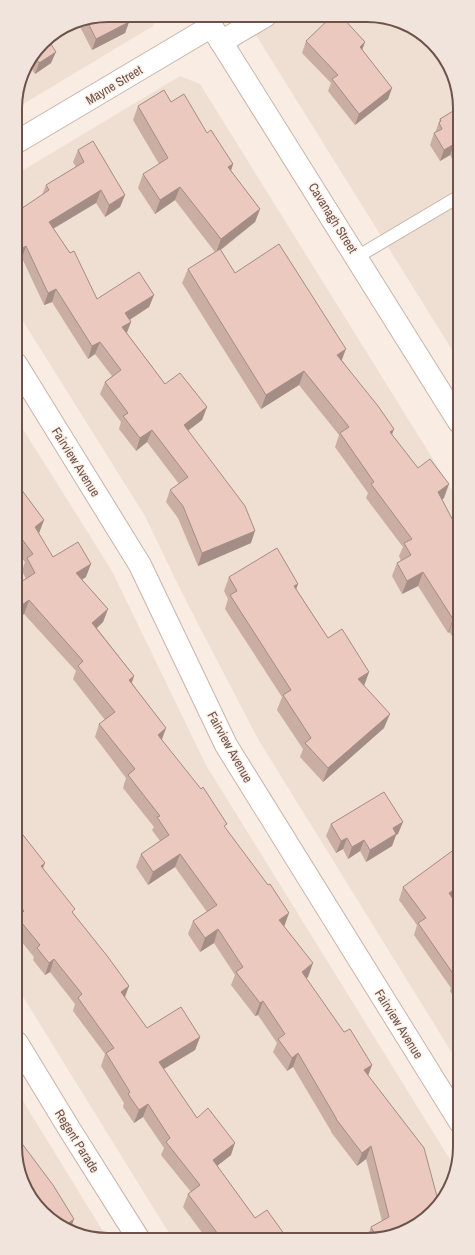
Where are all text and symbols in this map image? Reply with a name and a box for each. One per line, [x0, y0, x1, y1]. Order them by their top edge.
street label: Mayne Street [82, 61, 146, 109]
street label: Cavanagh Street [305, 180, 361, 256]
street label: Fairview Avenue [48, 424, 104, 500]
street label: Fairview Avenue [203, 708, 257, 786]
street label: Fairview Avenue [371, 986, 427, 1062]
street label: Regent Parade [51, 1106, 103, 1176]

